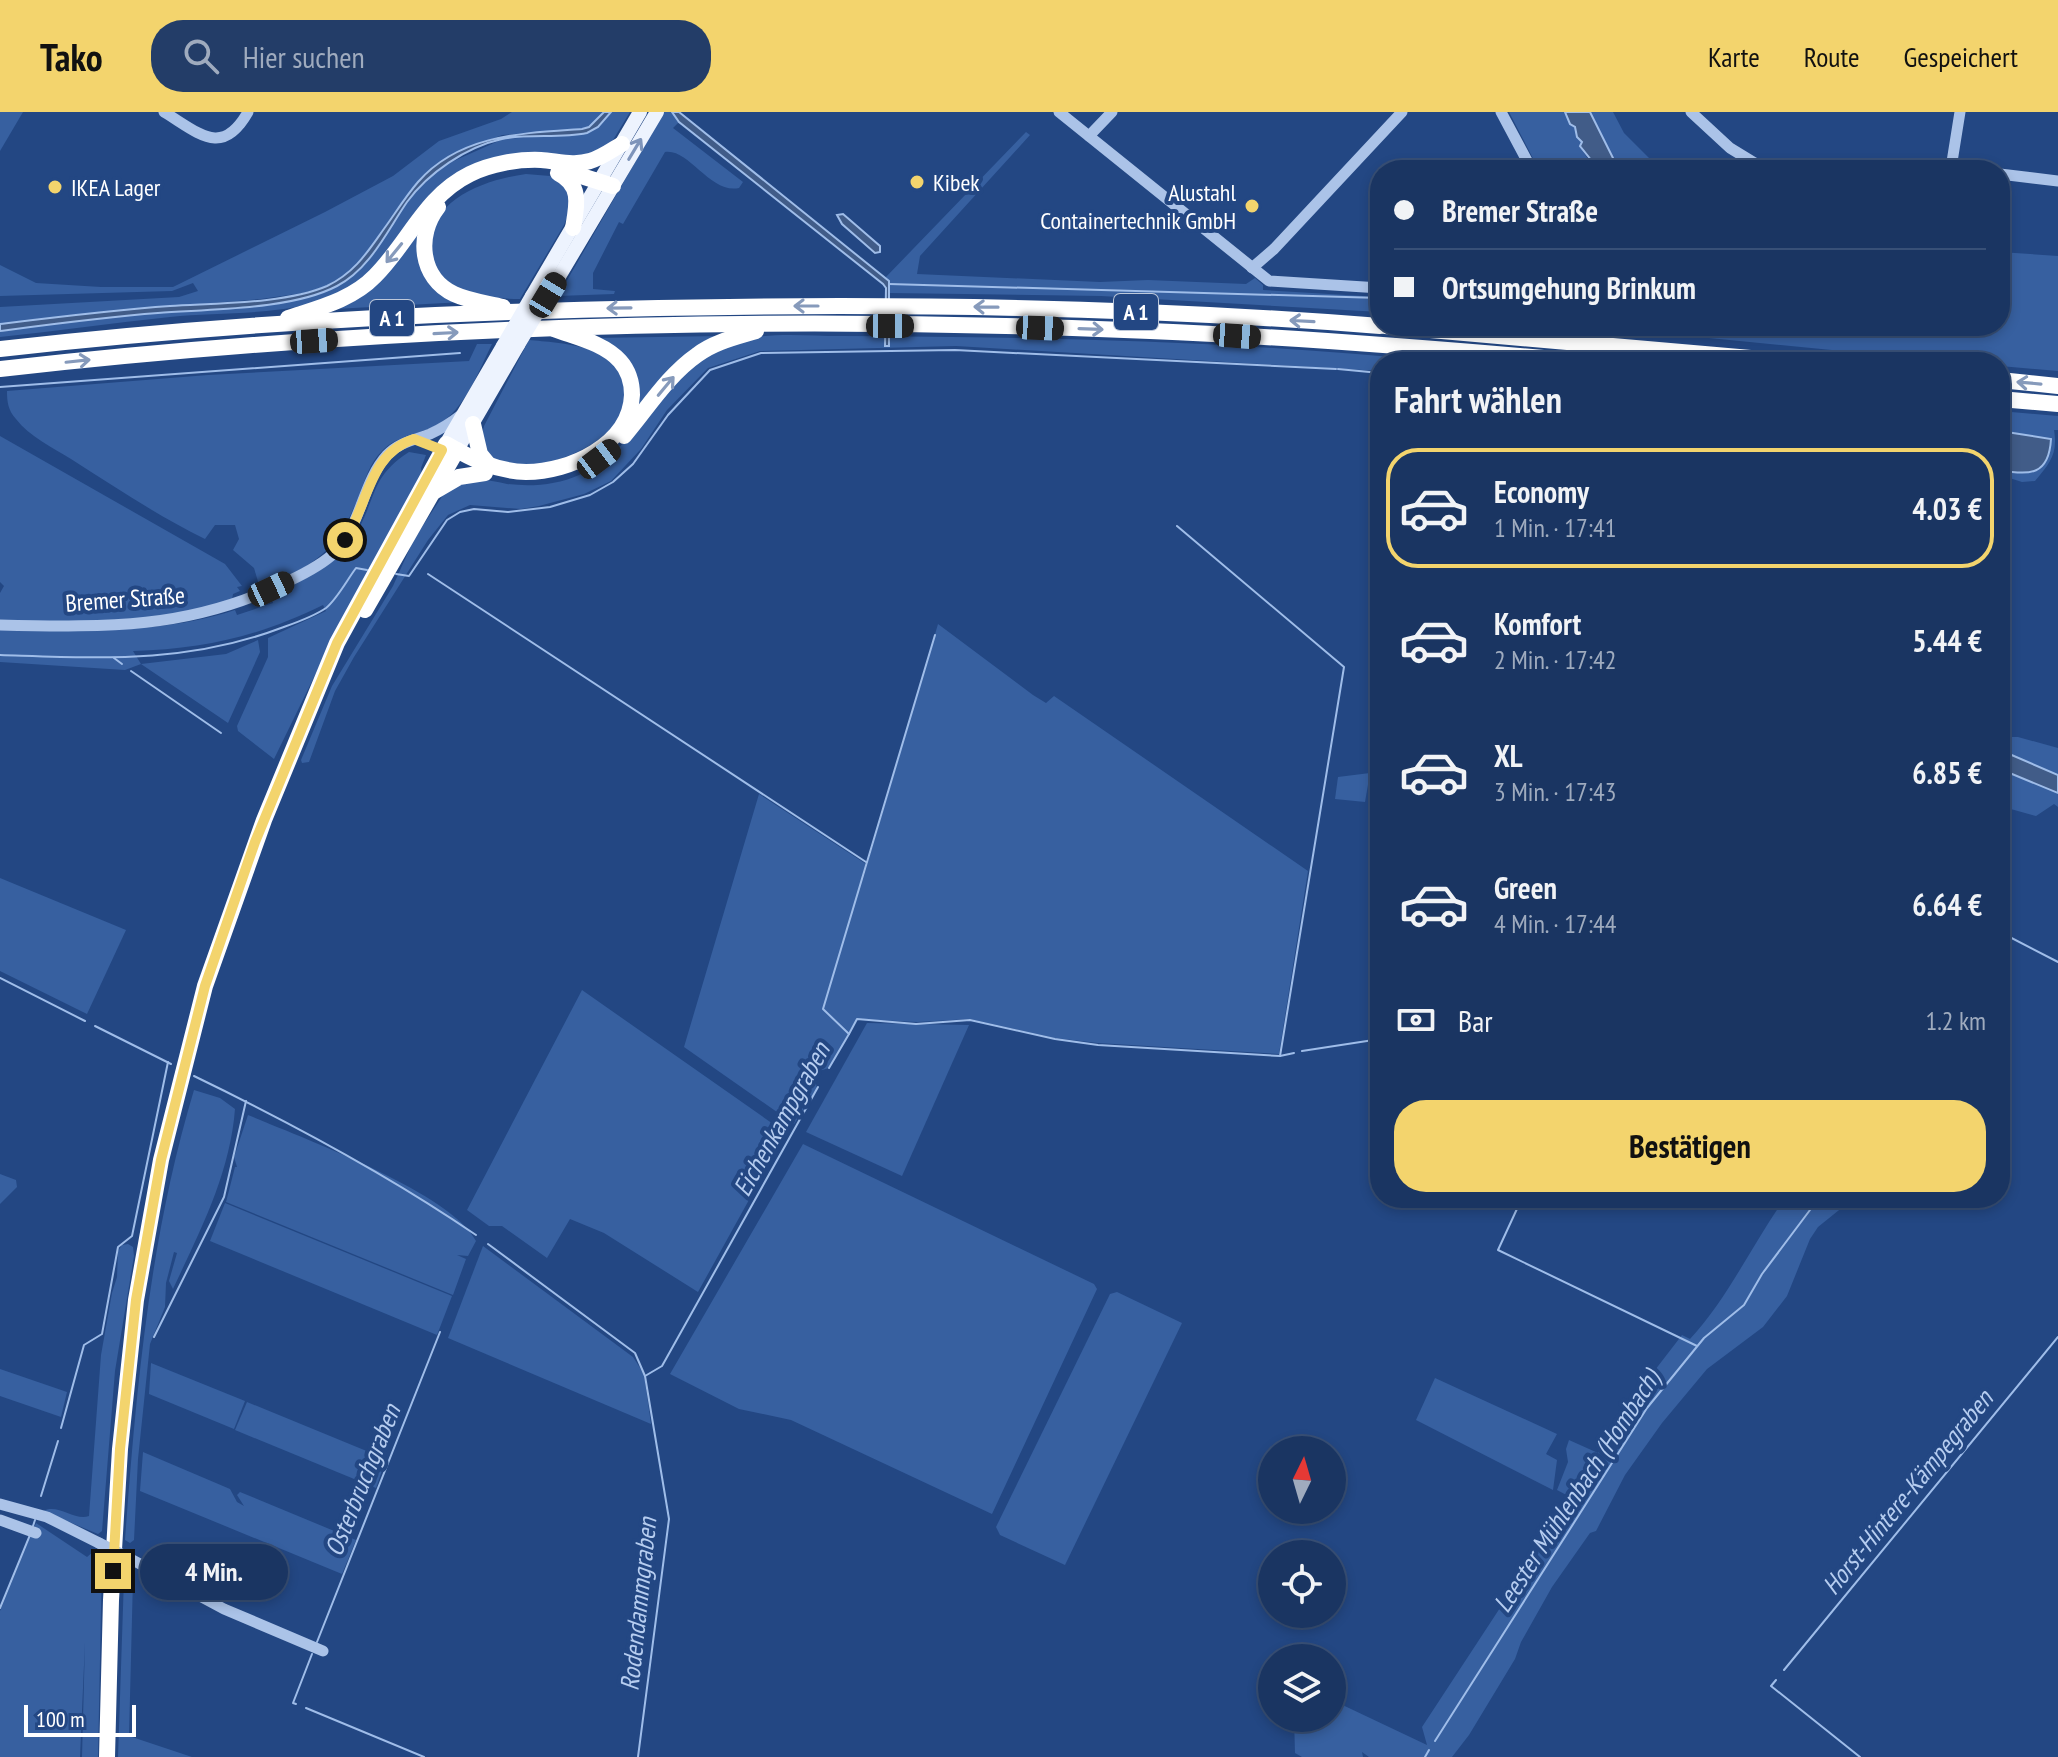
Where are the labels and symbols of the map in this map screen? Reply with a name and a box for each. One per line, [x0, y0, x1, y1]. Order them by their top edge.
one-way arrow [627, 138, 643, 161]
place label: Kibek [933, 167, 980, 198]
place label: IKEA Lager [71, 172, 161, 203]
marker: Kibek [908, 173, 926, 191]
place label: Alustahl Containertechnik GmbH [1040, 177, 1236, 236]
marker: IKEA Lager [46, 178, 64, 196]
marker: Alustahl Containertechnik GmbH [1243, 197, 1261, 215]
one-way arrow [385, 242, 403, 263]
car [525, 268, 571, 322]
road number: A 1 [1114, 294, 1158, 330]
one-way arrow [793, 298, 820, 314]
one-way arrow [973, 299, 1000, 315]
road number: A 1 [370, 300, 414, 336]
one-way arrow [606, 301, 633, 316]
one-way arrow [1289, 313, 1316, 328]
car [866, 314, 914, 338]
car [1016, 315, 1064, 341]
one-way arrow [1077, 321, 1104, 337]
car [1212, 322, 1262, 350]
one-way arrow [432, 326, 459, 341]
car [289, 327, 339, 355]
one-way arrow [64, 353, 90, 368]
one-way arrow [2016, 375, 2043, 390]
one-way arrow [657, 376, 675, 396]
car [573, 435, 625, 483]
route start [327, 522, 363, 558]
car [244, 568, 298, 610]
street label: Bremer Straße [64, 579, 186, 619]
water label: Eichenkampgraben [725, 1035, 838, 1202]
water label: Leester Mühlenbach (Hombach) [1485, 1361, 1668, 1618]
water label: Horst-Hintere-Kämpegraben [1814, 1382, 2001, 1601]
water label: Osterbruchgraben [317, 1398, 408, 1561]
north arrow [1258, 1436, 1346, 1524]
water label: Rodendammgraben [613, 1514, 664, 1692]
callout: 4 Min. [141, 1543, 289, 1599]
route end [95, 1553, 131, 1589]
scale bar [24, 1701, 136, 1737]

